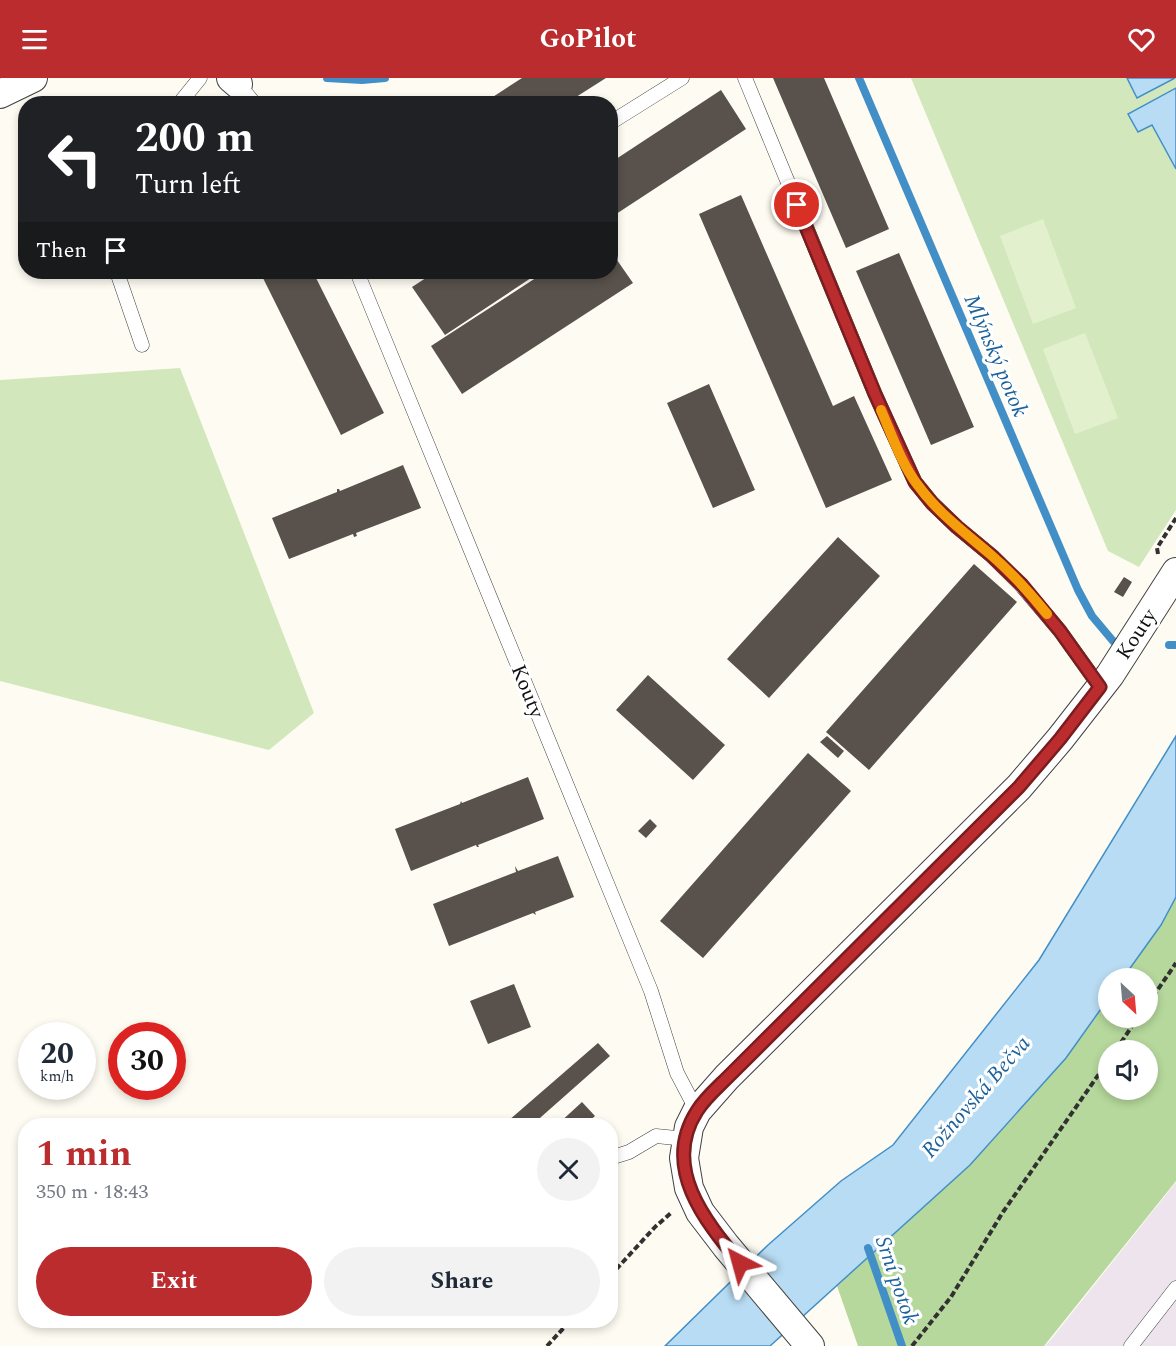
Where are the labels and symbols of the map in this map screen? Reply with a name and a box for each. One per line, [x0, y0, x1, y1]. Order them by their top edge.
pin [771, 179, 822, 230]
water label: Mlýnský potok [955, 289, 1036, 422]
street label: Kouty [1108, 602, 1166, 666]
street label: Kouty [502, 660, 553, 724]
north arrow [1098, 968, 1158, 1028]
speed limit sign: 30 [108, 1022, 186, 1100]
water label: Rožnovská Bečva [914, 1028, 1039, 1165]
position arrow [708, 1231, 772, 1295]
water label: Srní potok [866, 1232, 927, 1329]

